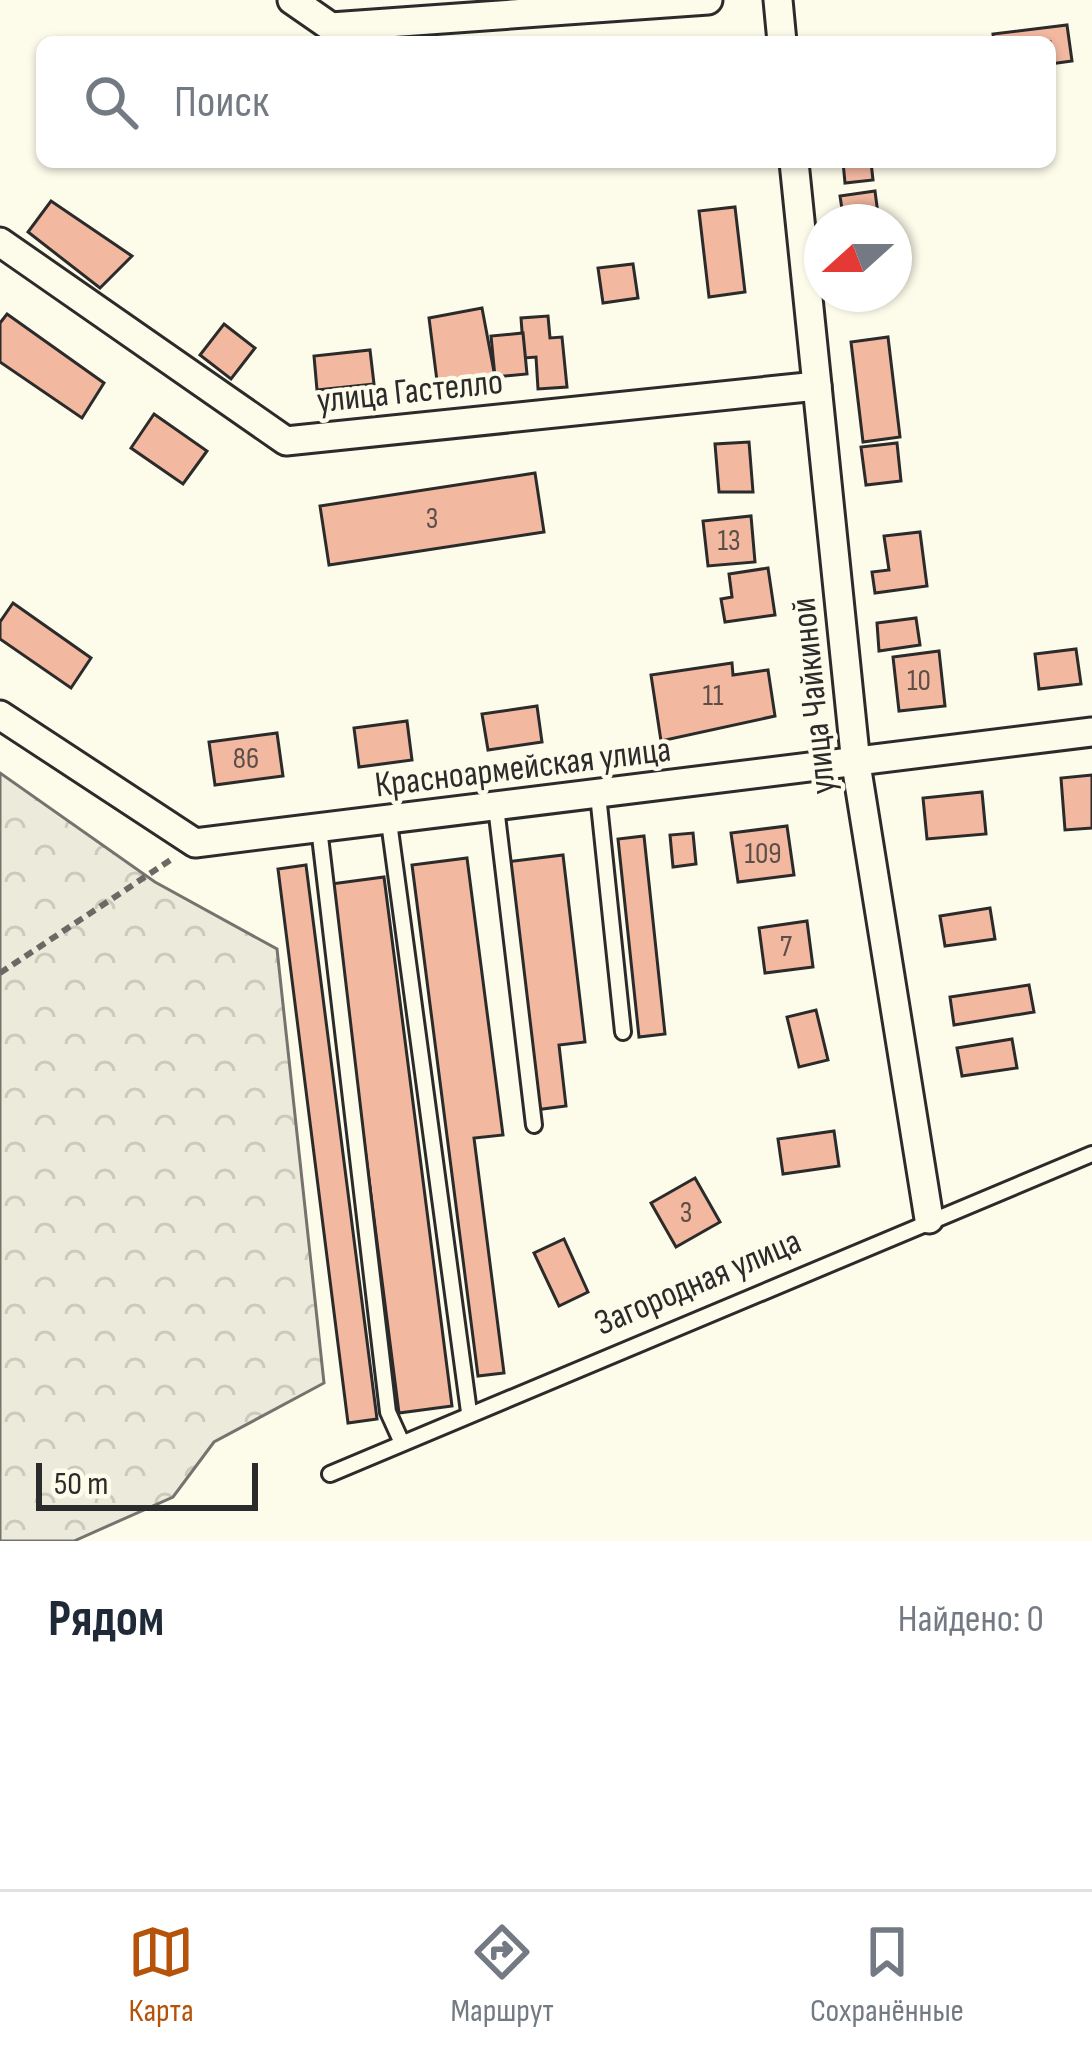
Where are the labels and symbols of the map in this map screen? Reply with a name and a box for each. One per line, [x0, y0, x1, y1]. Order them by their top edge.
north arrow [804, 204, 912, 312]
street label: улица Гастелло [315, 361, 505, 423]
house number: 3 [426, 501, 438, 537]
house number: 13 [717, 523, 741, 559]
street label: улица Чайкиной [782, 596, 846, 796]
house number: 10 [907, 663, 931, 699]
house number: 11 [703, 678, 724, 714]
street label: Красноармейская улица [373, 729, 673, 807]
house number: 86 [233, 741, 259, 777]
house number: 109 [744, 836, 782, 872]
house number: 7 [780, 929, 792, 965]
house number: 3 [680, 1195, 692, 1231]
street label: Загородная улица [589, 1220, 807, 1346]
scale bar [36, 1457, 258, 1510]

